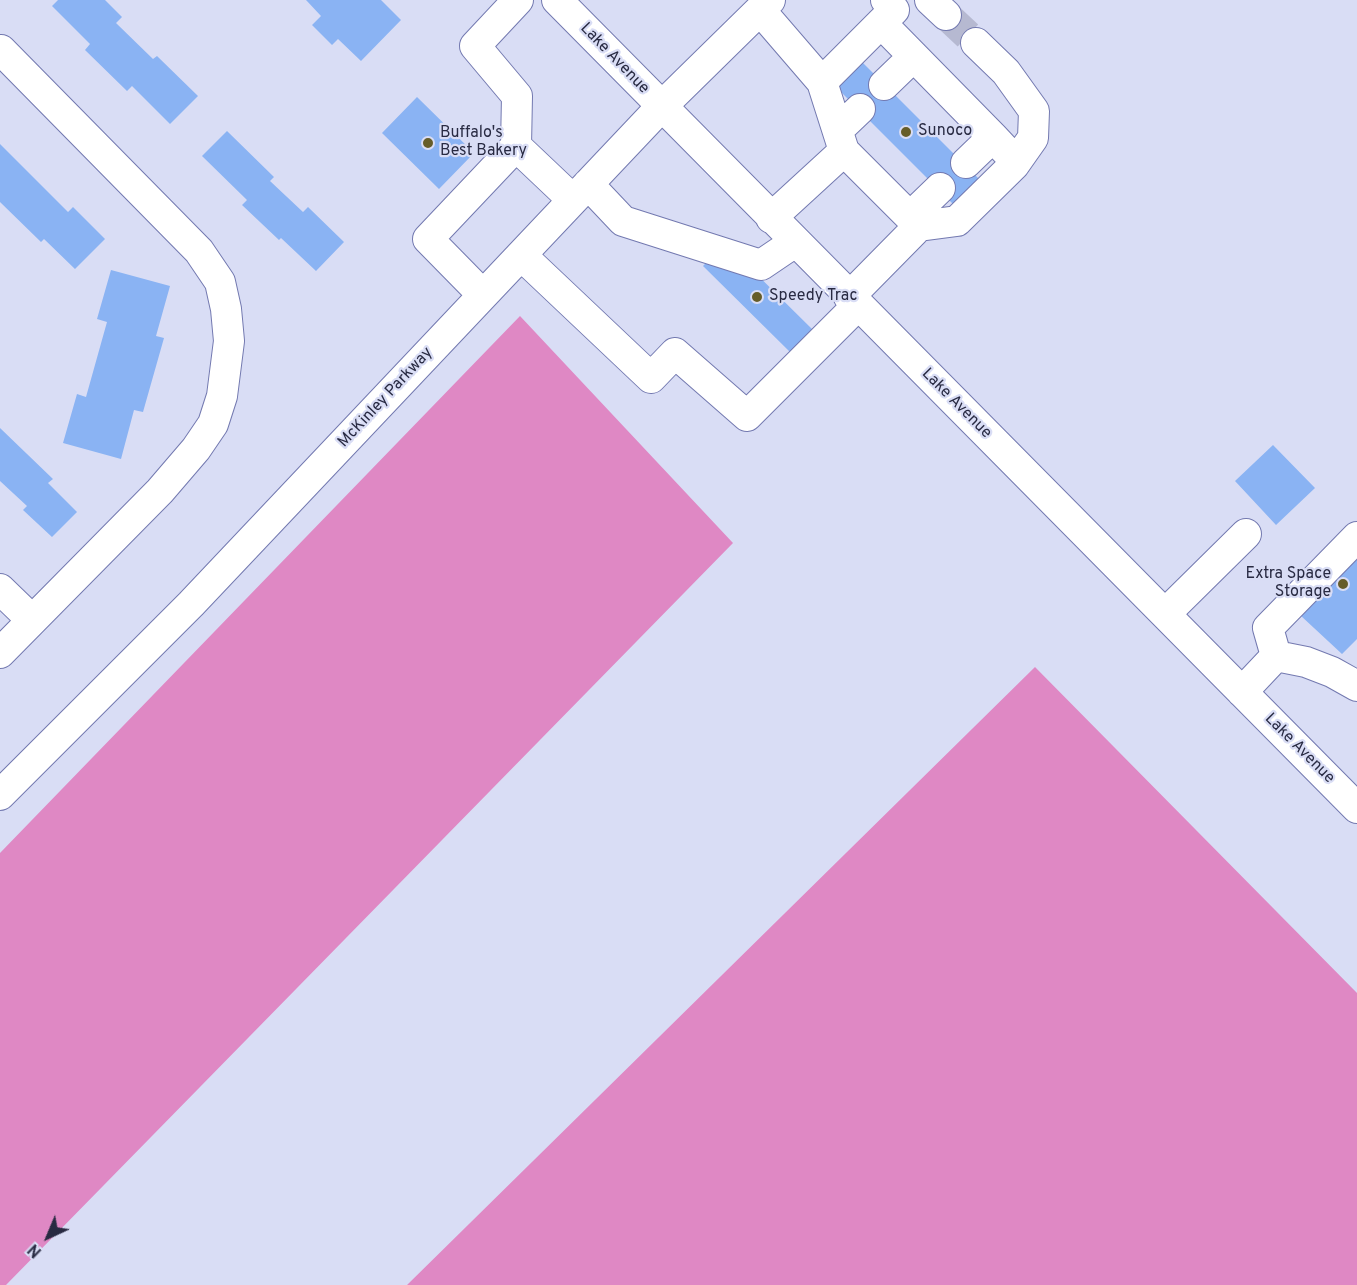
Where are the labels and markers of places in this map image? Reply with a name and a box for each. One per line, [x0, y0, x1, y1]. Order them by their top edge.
place label: Sunoco [918, 122, 972, 142]
place label: Buffalo's Best Bakery [440, 124, 527, 162]
marker: Sunoco [899, 125, 913, 139]
marker: Buffalo's Best Bakery [421, 136, 435, 150]
place label: Speedy Trac [769, 287, 857, 307]
marker: Speedy Trac [750, 290, 764, 304]
place label: Extra Space Storage [1246, 565, 1331, 603]
marker: Extra Space Storage [1336, 577, 1350, 591]

